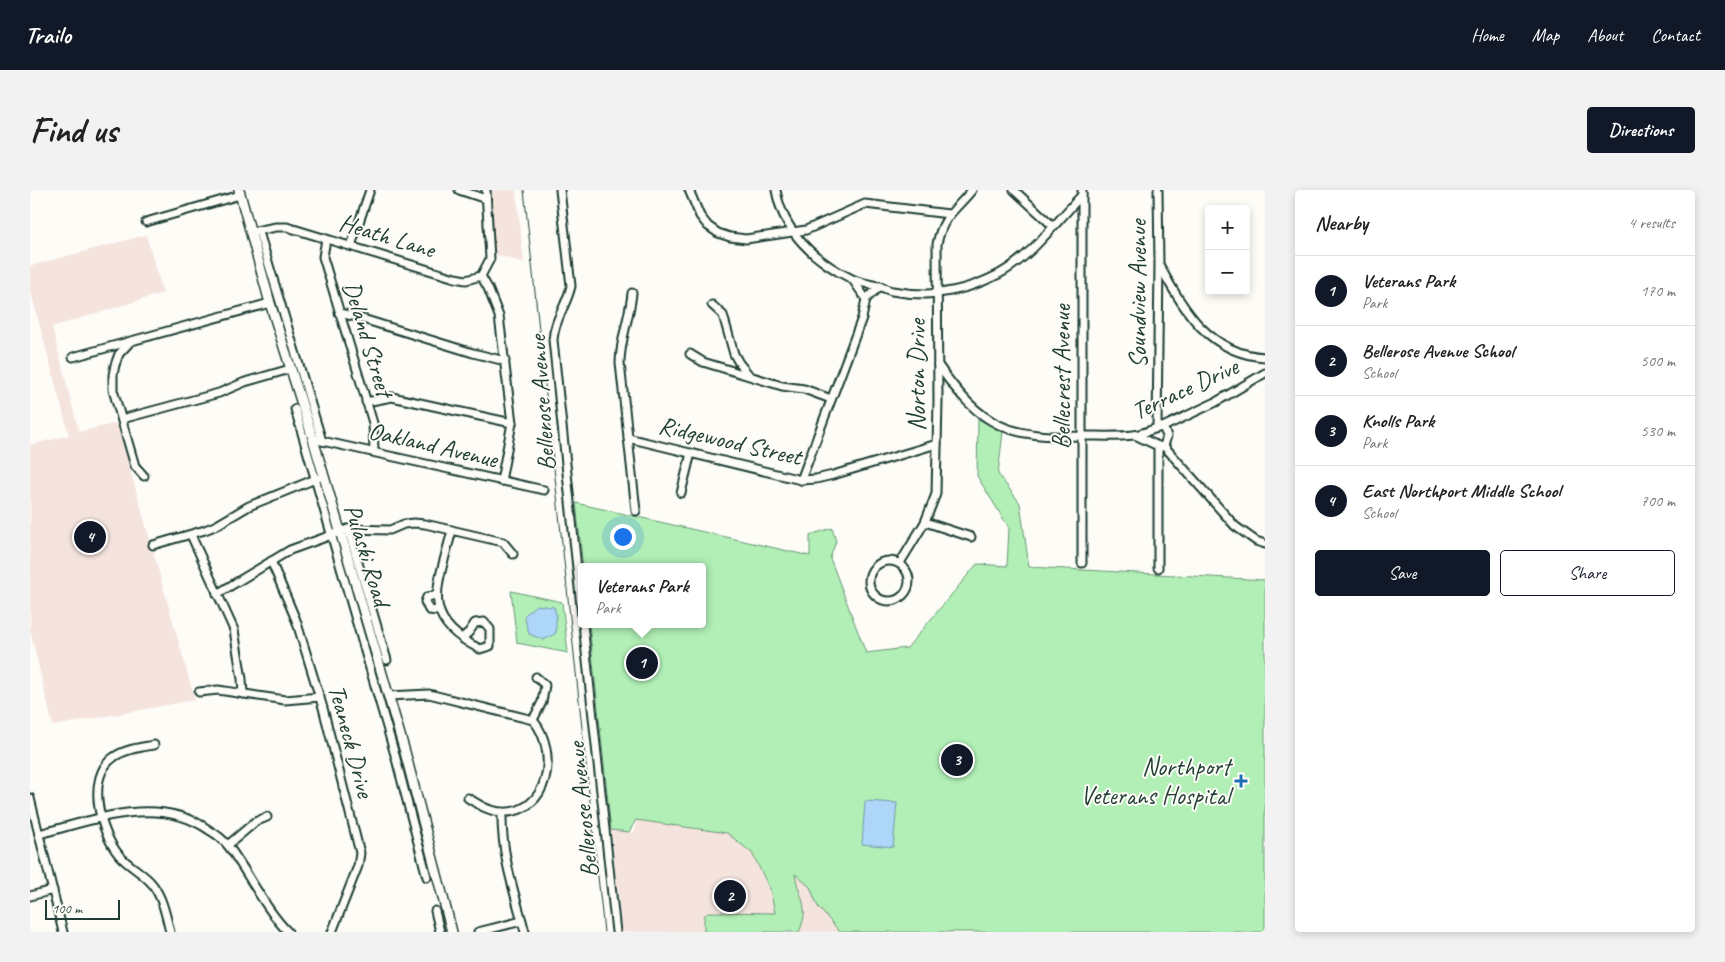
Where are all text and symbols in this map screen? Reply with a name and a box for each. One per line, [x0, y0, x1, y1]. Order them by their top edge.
text: Trailo [25, 20, 71, 50]
text: Home [1471, 24, 1504, 46]
text: Map [1532, 24, 1559, 46]
text: About [1587, 24, 1623, 46]
text: Contact [1651, 24, 1700, 46]
button: Directions [1587, 107, 1695, 153]
text: Find us [30, 108, 117, 153]
map controls [1205, 205, 1250, 295]
button: + [1205, 205, 1250, 250]
street label: Heath Lane [335, 206, 440, 266]
text: Nearby [1315, 210, 1368, 236]
text: 4 results [1628, 213, 1675, 233]
street label: Soundview Avenue [1122, 218, 1154, 368]
button: − [1205, 250, 1250, 295]
text: Veterans Park [1362, 269, 1455, 293]
street label: Deland Street [335, 277, 402, 404]
text: 1 [1327, 281, 1335, 301]
text: 170 m [1641, 281, 1675, 301]
text: Park [1362, 293, 1387, 313]
street label: Bellecrest Avenue [1046, 303, 1078, 449]
street label: Norton Drive [901, 317, 933, 431]
street label: Bellerose Avenue [521, 332, 563, 472]
text: Bellerose Avenue School [1362, 339, 1514, 363]
street label: Terrace Drive [1127, 350, 1245, 428]
text: 2 [1327, 351, 1335, 371]
text: 500 m [1641, 351, 1675, 371]
text: School [1362, 363, 1396, 383]
street label: Ridgewood Street [656, 409, 807, 474]
text: Knolls Park [1362, 409, 1434, 433]
street label: Oakland Avenue [365, 415, 502, 476]
text: 3 [1327, 421, 1335, 441]
text: 530 m [1641, 421, 1675, 441]
text: Park [1362, 433, 1387, 453]
text: East Northport Middle School [1362, 479, 1561, 503]
text: 4 [1327, 491, 1335, 511]
text: 700 m [1641, 491, 1675, 511]
street label: Pulaski Road [336, 500, 399, 614]
text: School [1362, 503, 1396, 523]
pin: 4 [74, 518, 106, 556]
your location [610, 524, 636, 550]
button: Save [1315, 550, 1490, 596]
button: Share [1500, 550, 1675, 596]
popup [578, 563, 706, 628]
text: Veterans Park [595, 574, 689, 598]
text: Park [595, 598, 621, 618]
pin: 1 [626, 644, 658, 682]
street label: Teaneck Drive [321, 681, 382, 803]
street label: Bellerose Avenue [560, 739, 606, 879]
pin: 3 [941, 741, 973, 779]
place label: Northport Veterans Hospital [1081, 751, 1235, 812]
marker: Northport Veterans Hospital [1234, 774, 1248, 788]
pin: 2 [714, 877, 746, 915]
scale bar [45, 897, 120, 920]
text: 100 m [52, 900, 82, 917]

